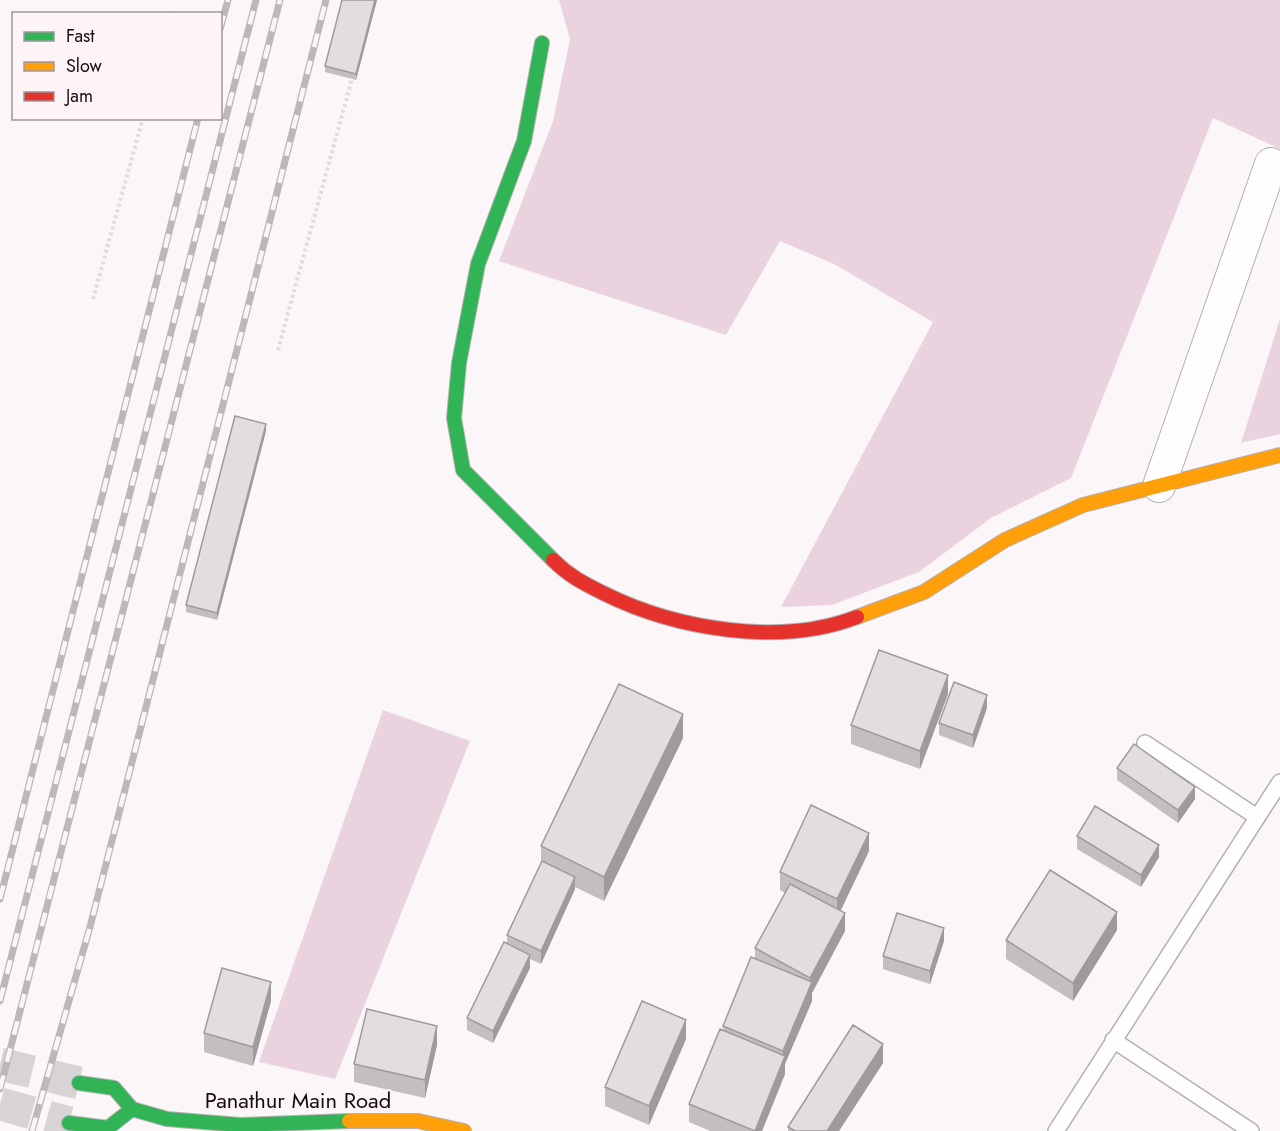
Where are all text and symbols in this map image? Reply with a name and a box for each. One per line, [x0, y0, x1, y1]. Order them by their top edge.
legend [12, 12, 222, 120]
text: Fast [66, 23, 95, 49]
text: Slow [66, 53, 103, 79]
text: Jam [64, 83, 93, 109]
street label: Panathur Main Road [205, 1084, 391, 1116]

